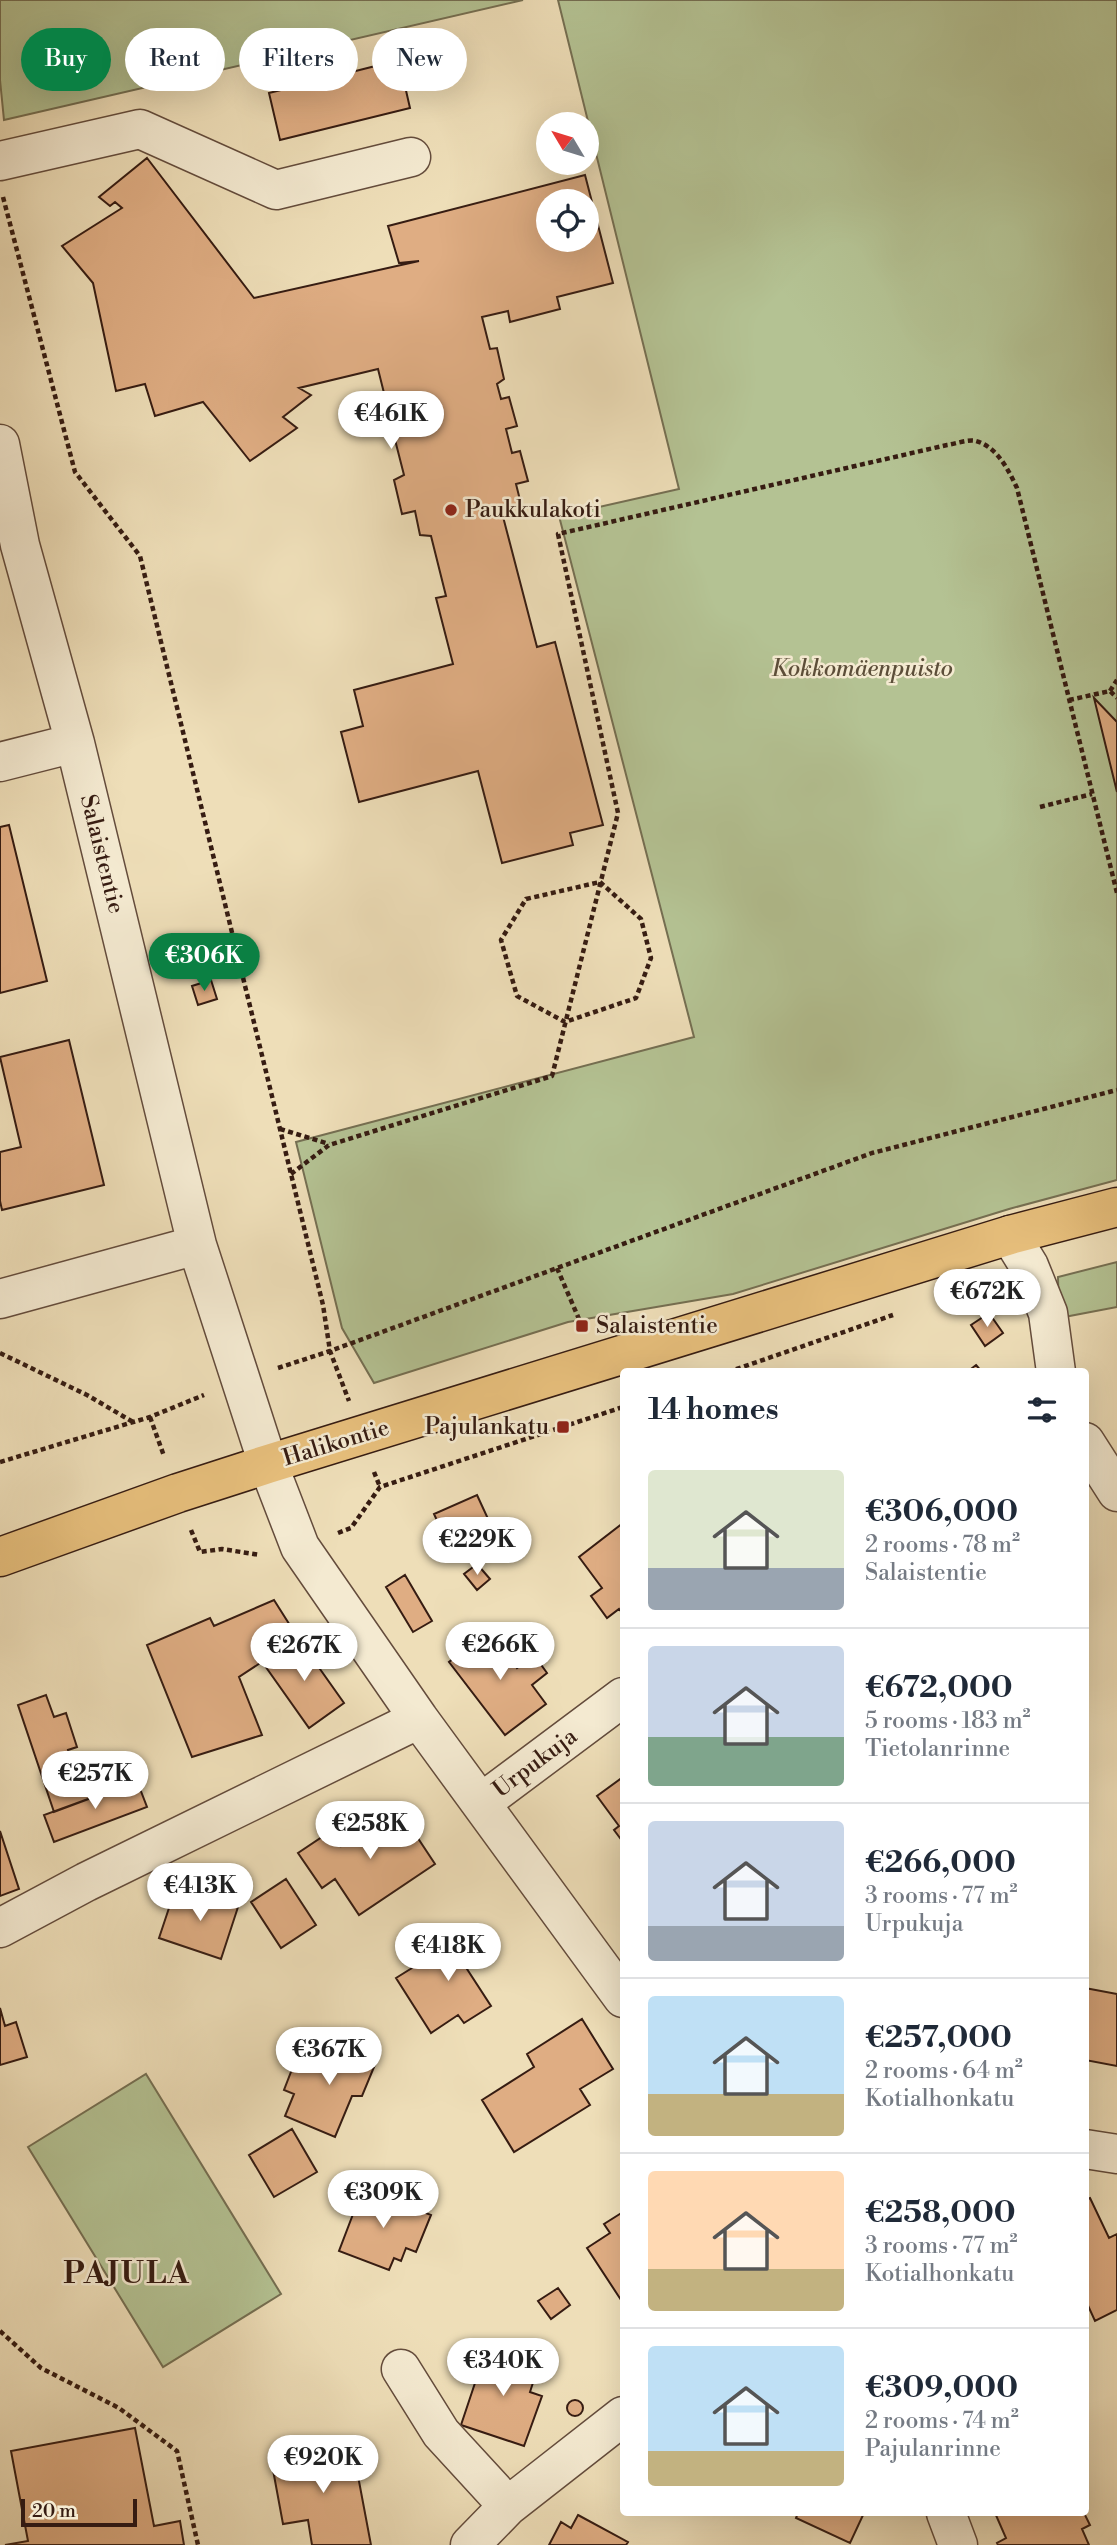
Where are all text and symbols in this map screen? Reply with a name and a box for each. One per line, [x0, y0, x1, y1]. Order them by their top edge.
chip: Buy [21, 28, 111, 91]
chip: Rent [125, 28, 225, 91]
chip: Filters [239, 28, 358, 91]
chip: New [372, 28, 467, 91]
north arrow [536, 112, 598, 175]
map controls [536, 112, 599, 252]
button: locate [536, 189, 599, 252]
pin: €461K [342, 392, 440, 451]
text: €461K [354, 400, 428, 428]
place label: Paukkulakoti [465, 496, 601, 524]
marker: Paukkulakoti [443, 502, 459, 518]
park label: Kokkomäenpuisto [771, 655, 953, 683]
street label: Salaistentie [74, 792, 130, 916]
pin: €306K [155, 934, 253, 993]
text: €306K [165, 942, 243, 970]
pin: €672K [938, 1270, 1036, 1329]
text: €672K [950, 1278, 1024, 1306]
place label: Salaistentie [596, 1312, 718, 1340]
marker: Salaistentie [574, 1318, 590, 1334]
text: 14 homes [648, 1391, 779, 1429]
icon: filters [1023, 1391, 1061, 1429]
place label: Pajulankatu [425, 1413, 549, 1441]
street label: Halikontie [279, 1414, 393, 1472]
marker: Pajulankatu [555, 1419, 571, 1435]
text: €306,000 [865, 1493, 1018, 1531]
icon: home [704, 1498, 788, 1582]
pin: €229K [428, 1518, 526, 1577]
text: €229K [439, 1526, 515, 1554]
text: 2 rooms · 78 m² [865, 1531, 1020, 1559]
text: Salaistentie [865, 1559, 987, 1587]
pin: €266K [451, 1622, 549, 1682]
pin: €267K [255, 1624, 353, 1683]
text: €266K [462, 1631, 538, 1659]
text: €267K [267, 1632, 341, 1660]
text: €672,000 [865, 1669, 1013, 1707]
icon: home [704, 1674, 788, 1758]
text: 5 rooms · 183 m² [865, 1707, 1031, 1735]
street label: Urpukuja [487, 1722, 583, 1804]
text: Tietolanrinne [865, 1735, 1010, 1763]
pin: €257K [46, 1752, 144, 1811]
text: €257K [57, 1760, 133, 1788]
pin: €258K [321, 1801, 419, 1861]
text: €258K [332, 1810, 408, 1838]
text: €266,000 [865, 1844, 1016, 1882]
icon: home [704, 1849, 788, 1933]
pin: €413K [151, 1864, 249, 1923]
text: €413K [163, 1872, 237, 1900]
text: 3 rooms · 77 m² [865, 1882, 1018, 1910]
text: Urpukuja [865, 1910, 964, 1938]
pin: €418K [399, 1924, 497, 1983]
text: €418K [411, 1932, 485, 1960]
text: €257,000 [865, 2019, 1012, 2057]
icon: home [704, 2024, 788, 2108]
pin: €367K [280, 2028, 378, 2087]
text: €367K [292, 2036, 366, 2064]
text: 2 rooms · 64 m² [865, 2057, 1023, 2085]
text: Kotialhonkatu [865, 2085, 1014, 2113]
pin: €309K [334, 2170, 432, 2230]
text: €309K [344, 2179, 422, 2207]
text: €258,000 [865, 2194, 1016, 2232]
icon: home [704, 2199, 788, 2283]
text: 3 rooms · 77 m² [865, 2232, 1018, 2260]
district label: PAJULA [63, 2255, 191, 2293]
text: Kotialhonkatu [865, 2260, 1014, 2288]
pin: €340K [454, 2338, 552, 2398]
text: €340K [463, 2347, 543, 2375]
text: €309,000 [865, 2369, 1018, 2407]
icon: home [704, 2374, 788, 2458]
text: 2 rooms · 74 m² [865, 2407, 1019, 2435]
text: Pajulanrinne [865, 2435, 1001, 2463]
pin: €920K [274, 2436, 372, 2495]
text: €920K [283, 2444, 363, 2472]
scale bar [21, 2496, 136, 2528]
text: 20 m [32, 2499, 76, 2523]

